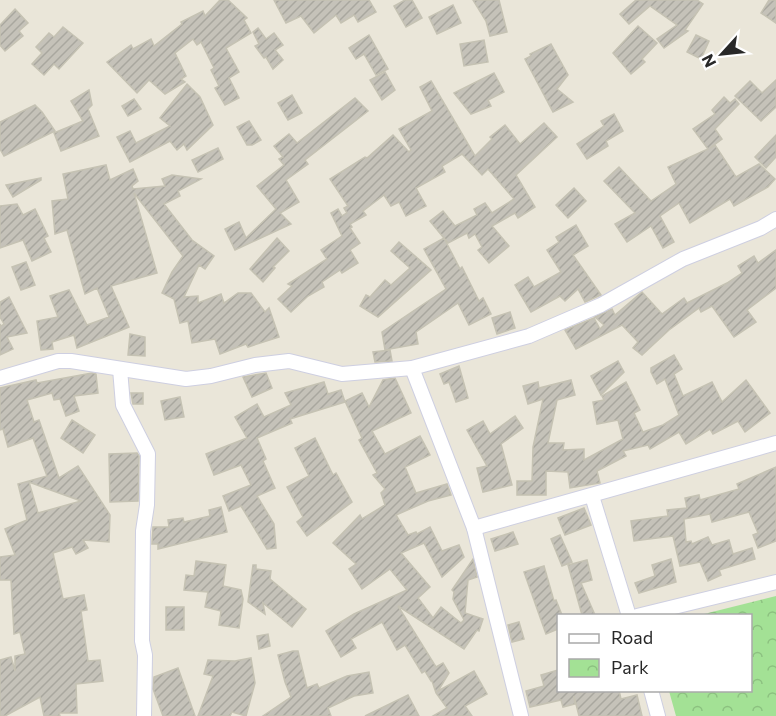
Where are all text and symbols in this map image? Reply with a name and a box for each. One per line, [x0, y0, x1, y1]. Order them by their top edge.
north arrow [692, 24, 752, 84]
text: N [697, 51, 719, 71]
legend [557, 614, 752, 692]
text: Road [611, 626, 653, 648]
text: Park [611, 656, 649, 678]

